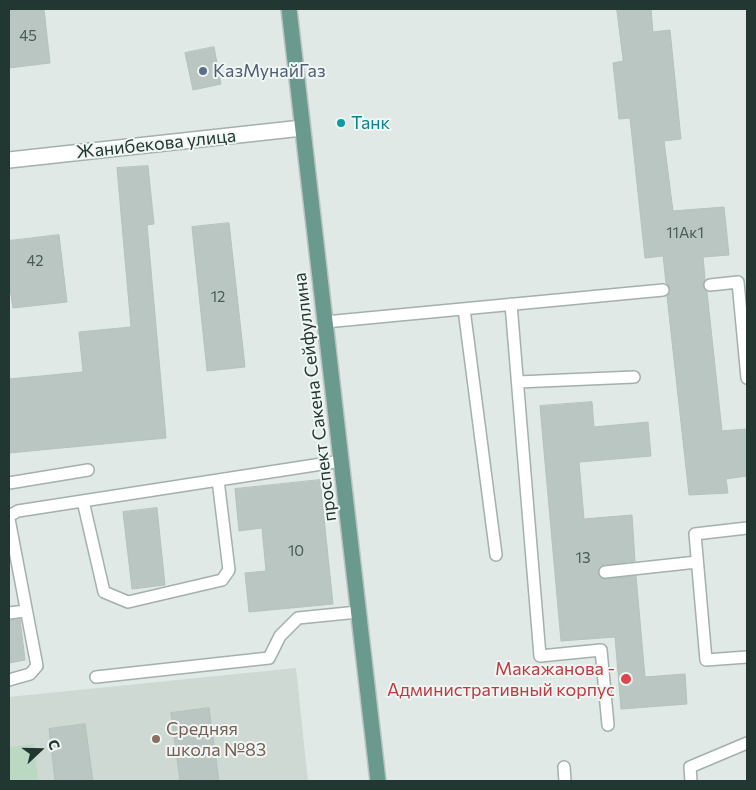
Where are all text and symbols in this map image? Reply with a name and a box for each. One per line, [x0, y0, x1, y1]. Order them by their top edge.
house number: 45 [19, 27, 37, 45]
place label: КазМунайГаз [213, 60, 326, 82]
marker: КазМунайГаз [197, 65, 209, 77]
place label: Танк [351, 112, 390, 134]
marker: Танк [335, 117, 347, 129]
street label: Жанибекова улица [75, 125, 237, 163]
house number: 11Ак1 [666, 224, 704, 242]
house number: 42 [26, 252, 44, 270]
street label: проспект Сакена Сейфуллина [289, 271, 341, 523]
house number: 12 [211, 288, 225, 306]
house number: 10 [288, 542, 304, 560]
house number: 13 [576, 549, 590, 567]
place label: Макажанова - Административный корпус [387, 658, 615, 701]
marker: Макажанова - Административный корпус [619, 672, 633, 686]
place label: Средняя школа №83 [166, 718, 266, 761]
north arrow [15, 725, 65, 775]
marker: Средняя школа №83 [150, 733, 162, 745]
text: С [45, 737, 64, 752]

